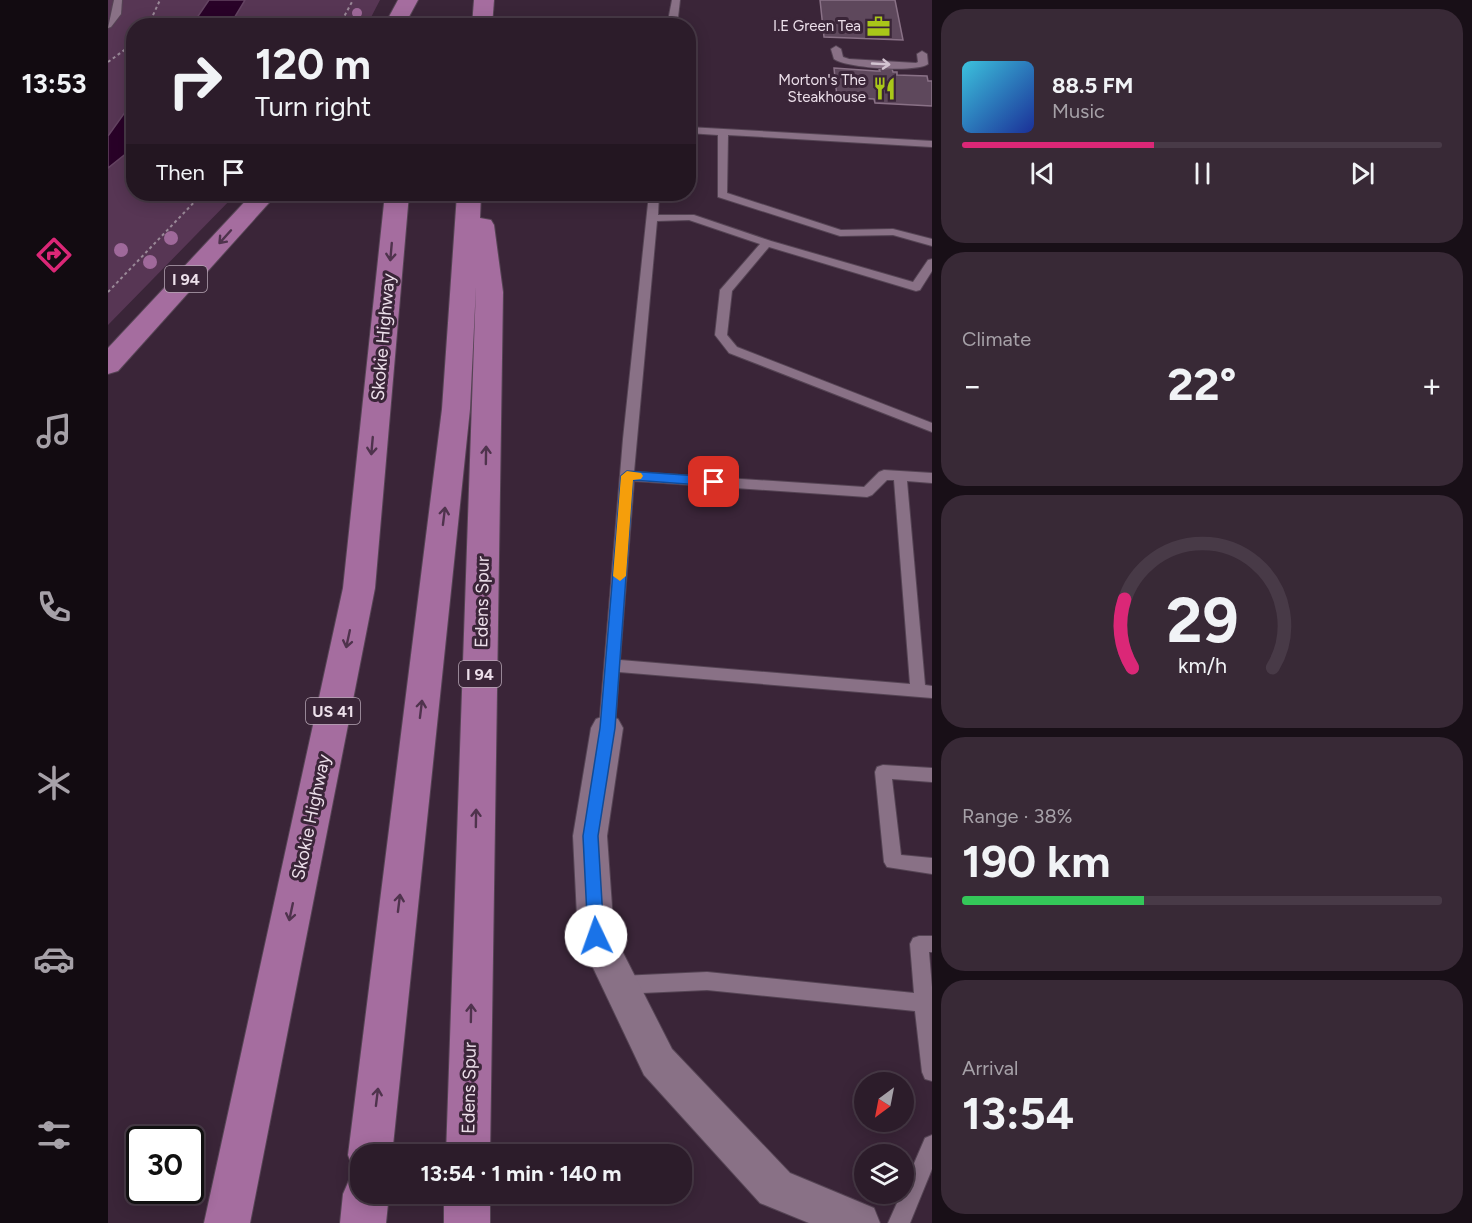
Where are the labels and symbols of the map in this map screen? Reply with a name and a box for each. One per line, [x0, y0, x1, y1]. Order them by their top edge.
office icon: I.E Green Tea [866, 13, 892, 39]
place label: I.E Green Tea [773, 17, 861, 35]
one-way arrow [870, 59, 890, 70]
place label: Morton's The Steakhouse [778, 71, 866, 106]
restaurant icon: Morton's The Steakhouse [871, 76, 897, 102]
one-way arrow [218, 229, 232, 244]
one-way arrow [385, 241, 396, 261]
road number: I 94 [165, 266, 207, 292]
street label: Skokie Highway [366, 272, 400, 402]
one-way arrow [366, 435, 377, 455]
one-way arrow [480, 445, 491, 465]
pin [688, 456, 739, 507]
one-way arrow [438, 506, 449, 526]
street label: Edens Spur [470, 556, 494, 648]
one-way arrow [342, 629, 353, 648]
road number: I 94 [459, 661, 501, 687]
road number: US 41 [306, 698, 360, 724]
one-way arrow [416, 700, 427, 720]
street label: Skokie Highway [287, 752, 335, 882]
one-way arrow [471, 808, 482, 828]
one-way arrow [394, 894, 405, 914]
one-way arrow [285, 903, 297, 922]
position arrow [564, 904, 628, 968]
one-way arrow [466, 1003, 477, 1023]
street label: Edens Spur [457, 1042, 481, 1134]
north arrow [854, 1072, 914, 1132]
one-way arrow [372, 1087, 383, 1107]
speed limit sign: 30 [126, 1126, 204, 1204]

